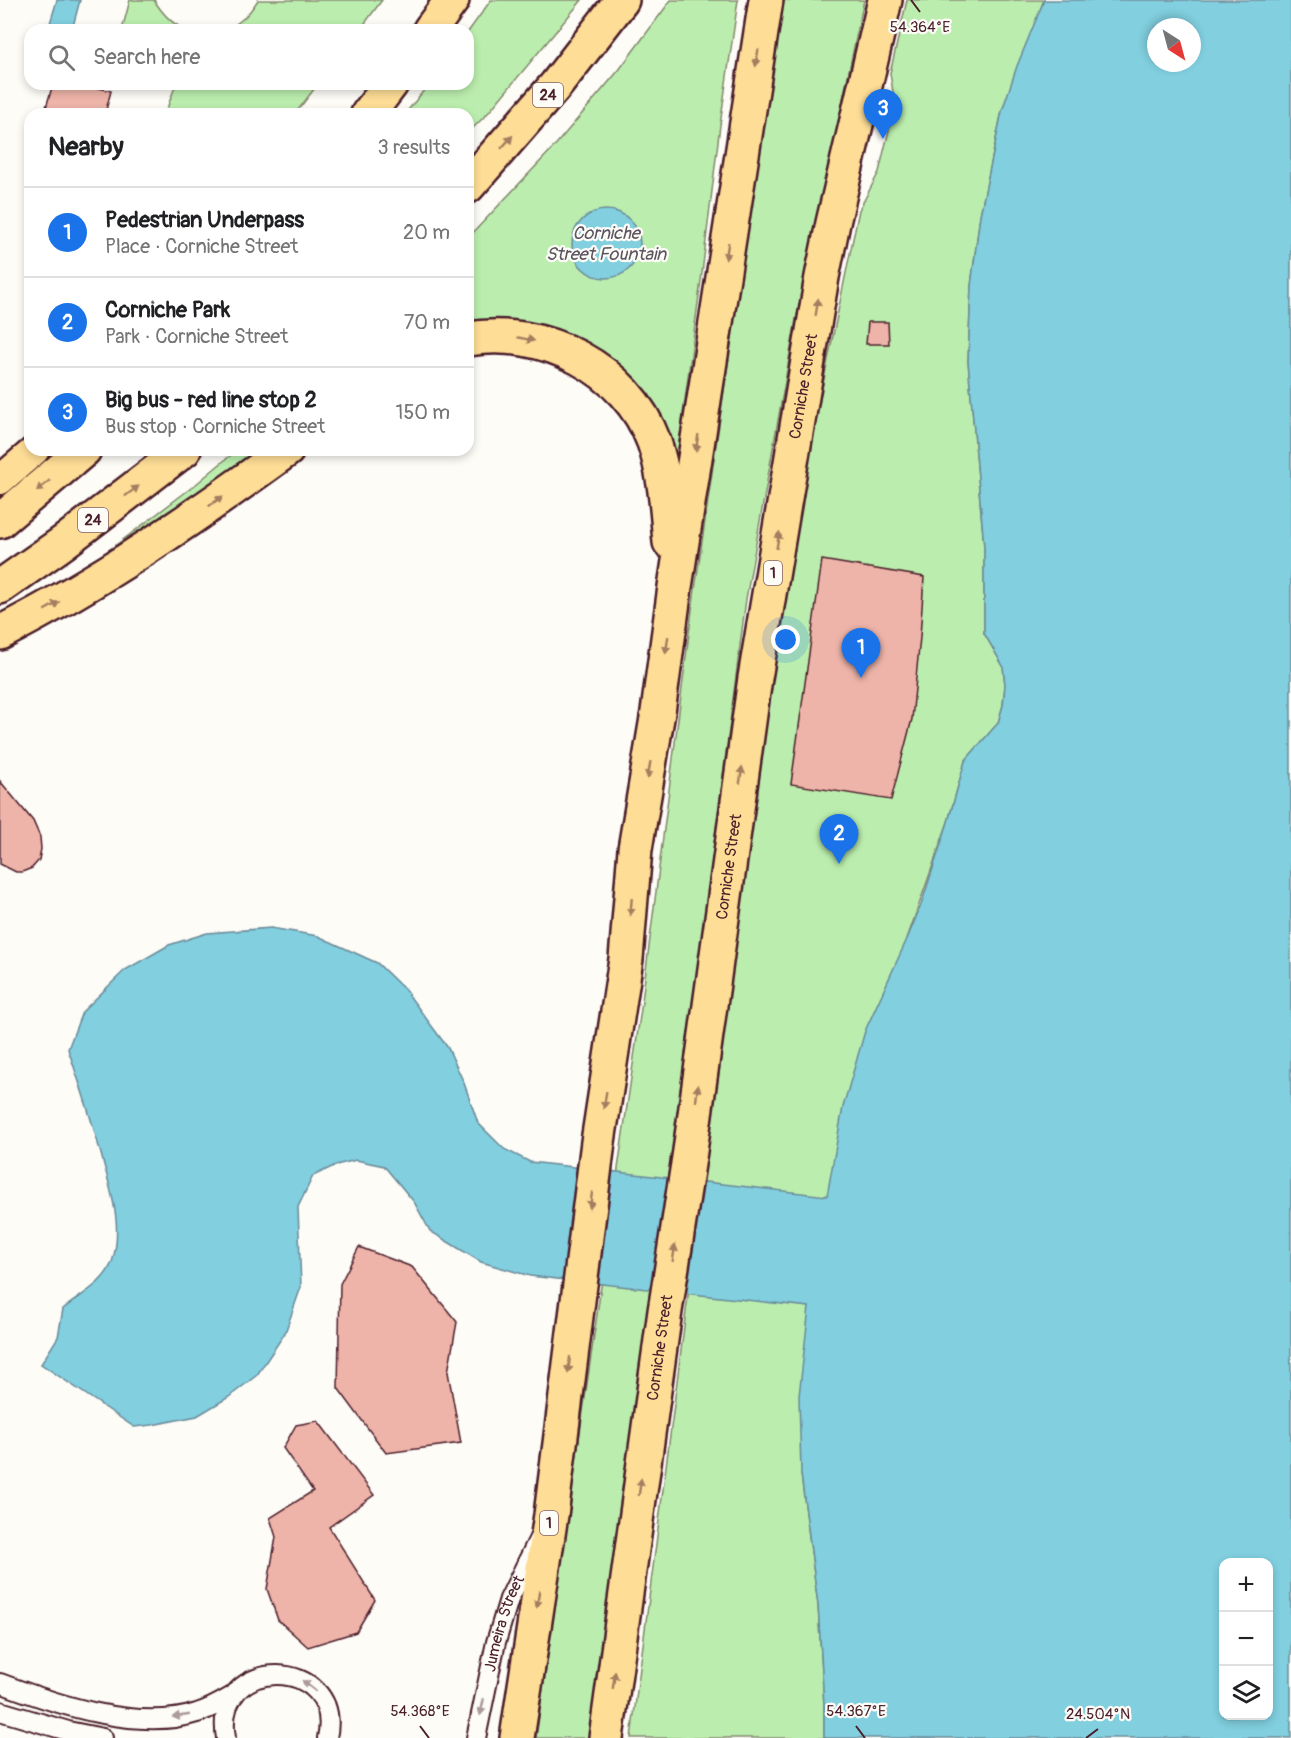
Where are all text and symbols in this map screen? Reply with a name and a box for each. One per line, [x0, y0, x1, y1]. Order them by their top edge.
text: 54.364°E [890, 18, 950, 37]
north arrow [1147, 18, 1201, 72]
search box [24, 24, 474, 90]
icon: search [45, 41, 78, 74]
text: Search here [93, 43, 200, 71]
one-way arrow [752, 48, 761, 67]
road number: 24 [533, 83, 563, 107]
pin: 3 [864, 90, 902, 139]
text: Nearby [48, 131, 124, 163]
text: 3 results [378, 135, 450, 160]
one-way arrow [500, 135, 513, 150]
text: Pedestrian Underpass [105, 206, 304, 234]
text: 1 [64, 220, 71, 245]
text: 20 m [403, 220, 450, 245]
water label: Corniche Street Fountain [546, 222, 667, 266]
text: Place · Corniche Street [105, 234, 298, 259]
one-way arrow [722, 241, 731, 260]
text: Corniche Park [105, 296, 230, 324]
one-way arrow [813, 297, 822, 316]
text: 2 [62, 310, 73, 335]
text: 70 m [404, 310, 450, 335]
text: Park · Corniche Street [105, 324, 288, 349]
street label: Corniche Street [785, 332, 822, 441]
one-way arrow [517, 335, 536, 344]
text: Big bus - red line stop 2 [105, 386, 317, 414]
text: 3 [62, 400, 73, 425]
text: 150 m [396, 400, 450, 425]
text: Bus stop · Corniche Street [105, 414, 325, 439]
one-way arrow [693, 434, 702, 453]
one-way arrow [36, 479, 51, 492]
one-way arrow [125, 485, 140, 497]
one-way arrow [208, 495, 224, 507]
road number: 24 [78, 508, 108, 532]
one-way arrow [774, 531, 783, 550]
road number: 1 [764, 561, 782, 585]
one-way arrow [44, 601, 61, 611]
your location [771, 625, 800, 654]
pin: 1 [842, 628, 880, 678]
one-way arrow [663, 636, 672, 655]
one-way arrow [644, 760, 653, 779]
one-way arrow [737, 765, 746, 784]
street label: Corniche Street [712, 812, 746, 921]
pin: 2 [820, 814, 858, 864]
one-way arrow [626, 898, 635, 917]
one-way arrow [693, 1083, 702, 1102]
one-way arrow [600, 1091, 609, 1110]
one-way arrow [586, 1191, 595, 1210]
one-way arrow [669, 1244, 678, 1263]
street label: Corniche Street [643, 1293, 677, 1402]
one-way arrow [564, 1355, 574, 1374]
one-way arrow [636, 1477, 645, 1496]
road number: 1 [540, 1511, 558, 1535]
map controls [1219, 1558, 1273, 1720]
button: + [1219, 1558, 1273, 1612]
street label: Jumeira Street [480, 1572, 529, 1674]
one-way arrow [533, 1590, 542, 1609]
button: − [1219, 1612, 1273, 1666]
button: layers [1219, 1666, 1273, 1720]
one-way arrow [609, 1670, 618, 1689]
one-way arrow [301, 1680, 317, 1693]
one-way arrow [477, 1698, 487, 1717]
text: 54.368°E [390, 1702, 450, 1721]
text: 54.367°E [826, 1702, 886, 1721]
text: 24.504°N [1066, 1705, 1130, 1724]
one-way arrow [171, 1712, 190, 1721]

